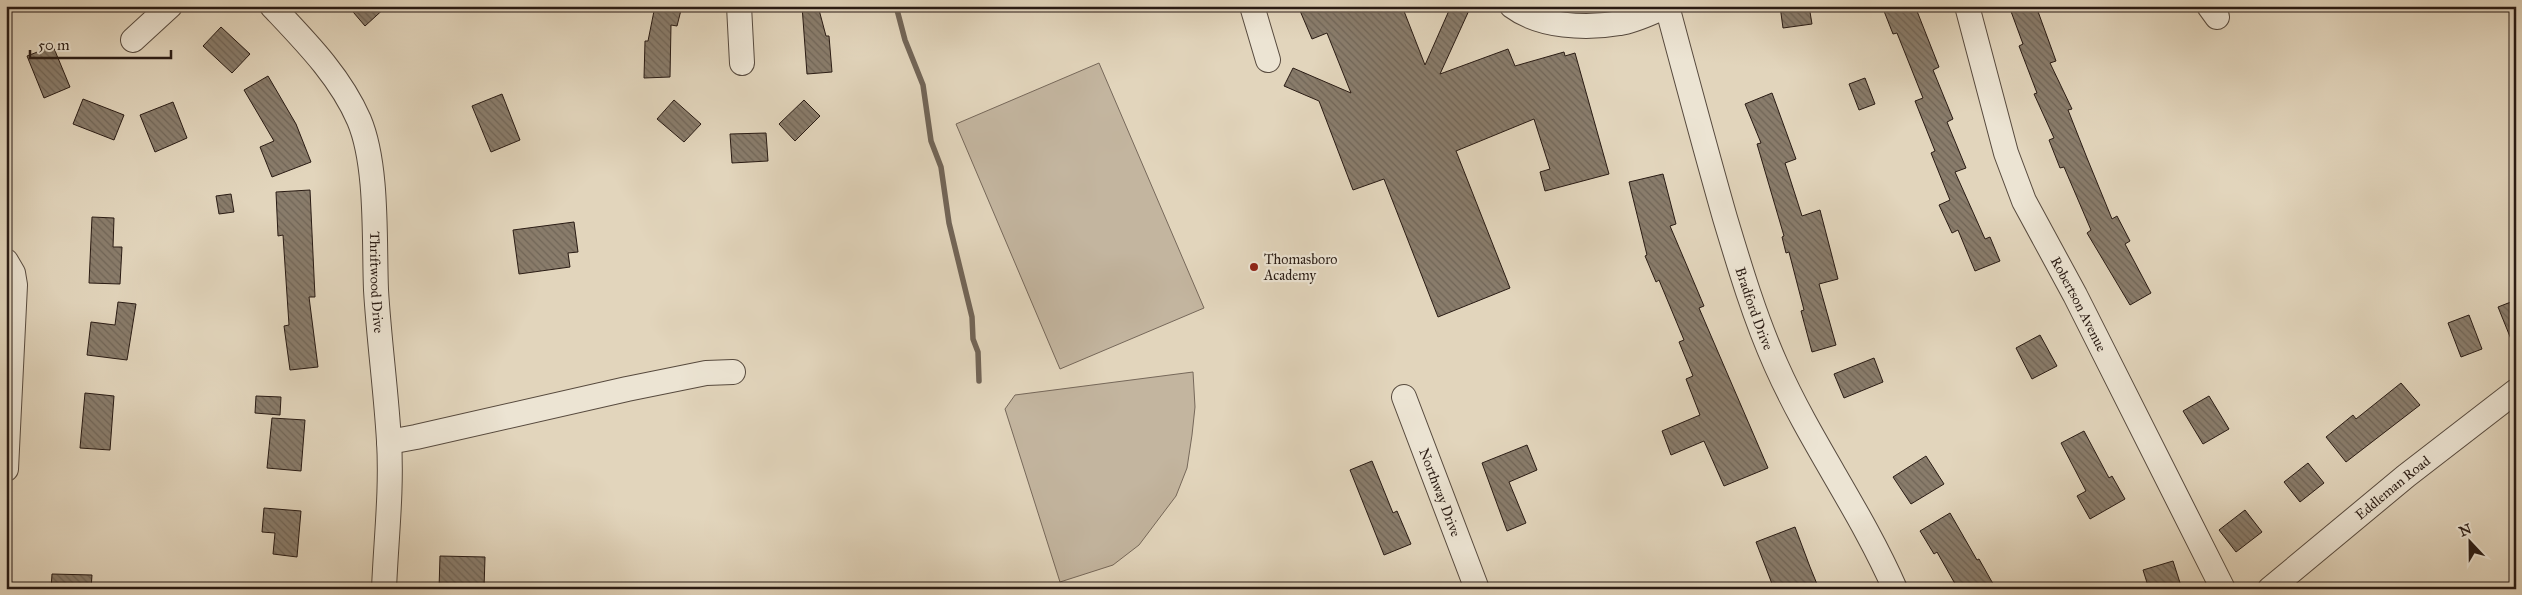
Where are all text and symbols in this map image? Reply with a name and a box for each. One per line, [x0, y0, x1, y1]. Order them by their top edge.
scale bar [30, 28, 171, 60]
text: 50 m [38, 36, 70, 54]
street label: Thriftwood Drive [366, 231, 387, 334]
place label: Thomasboro Academy [1263, 251, 1337, 284]
street label: Robertson Avenue [2047, 254, 2110, 355]
marker: Thomasboro Academy [1248, 261, 1260, 273]
street label: Bradford Drive [1732, 265, 1777, 353]
street label: Northway Drive [1415, 446, 1464, 539]
street label: Eddleman Road [2352, 452, 2434, 524]
north arrow [2444, 518, 2494, 568]
text: N [2457, 520, 2474, 541]

